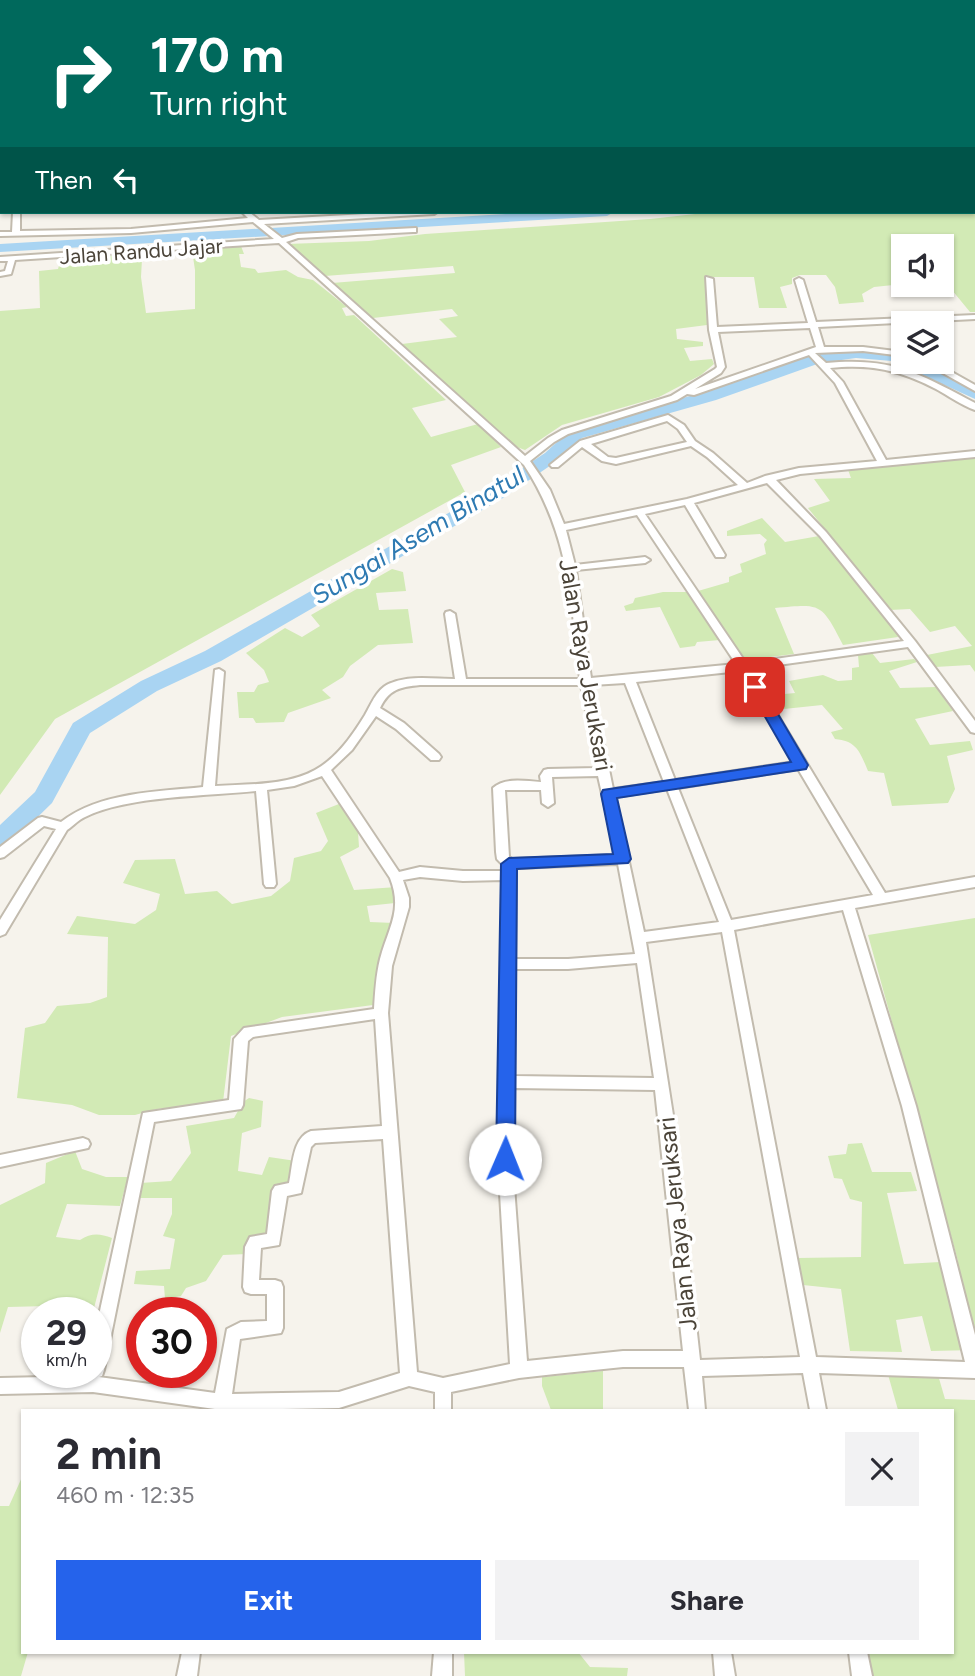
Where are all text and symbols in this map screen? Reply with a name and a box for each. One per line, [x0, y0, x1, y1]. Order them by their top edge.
text: 170 m [150, 25, 284, 84]
icon: right [35, 28, 126, 119]
text: Turn right [150, 85, 288, 123]
icon: left [107, 161, 145, 199]
text: Then [35, 164, 93, 196]
street label: Jalan Randu Jajar [59, 233, 223, 269]
map controls [891, 234, 954, 374]
button: sound [891, 234, 954, 297]
button: layers [891, 311, 954, 374]
water label: Sungai Asem Binatul [306, 459, 530, 611]
street label: Jalan Raya Jeruksari [553, 557, 619, 773]
pin [725, 657, 785, 717]
icon: arrive [736, 668, 774, 706]
street label: Jalan Raya Jeruksari [651, 1116, 703, 1332]
position arrow [468, 1122, 542, 1196]
speed limit sign: 30 [126, 1297, 217, 1388]
text: 29 [46, 1312, 87, 1354]
text: km/h [46, 1349, 87, 1371]
text: 2 min [56, 1429, 162, 1480]
button: close [845, 1432, 919, 1506]
text: 460 m · 12:35 [56, 1481, 194, 1509]
button: Exit [56, 1560, 481, 1640]
button: Share [495, 1560, 919, 1640]

